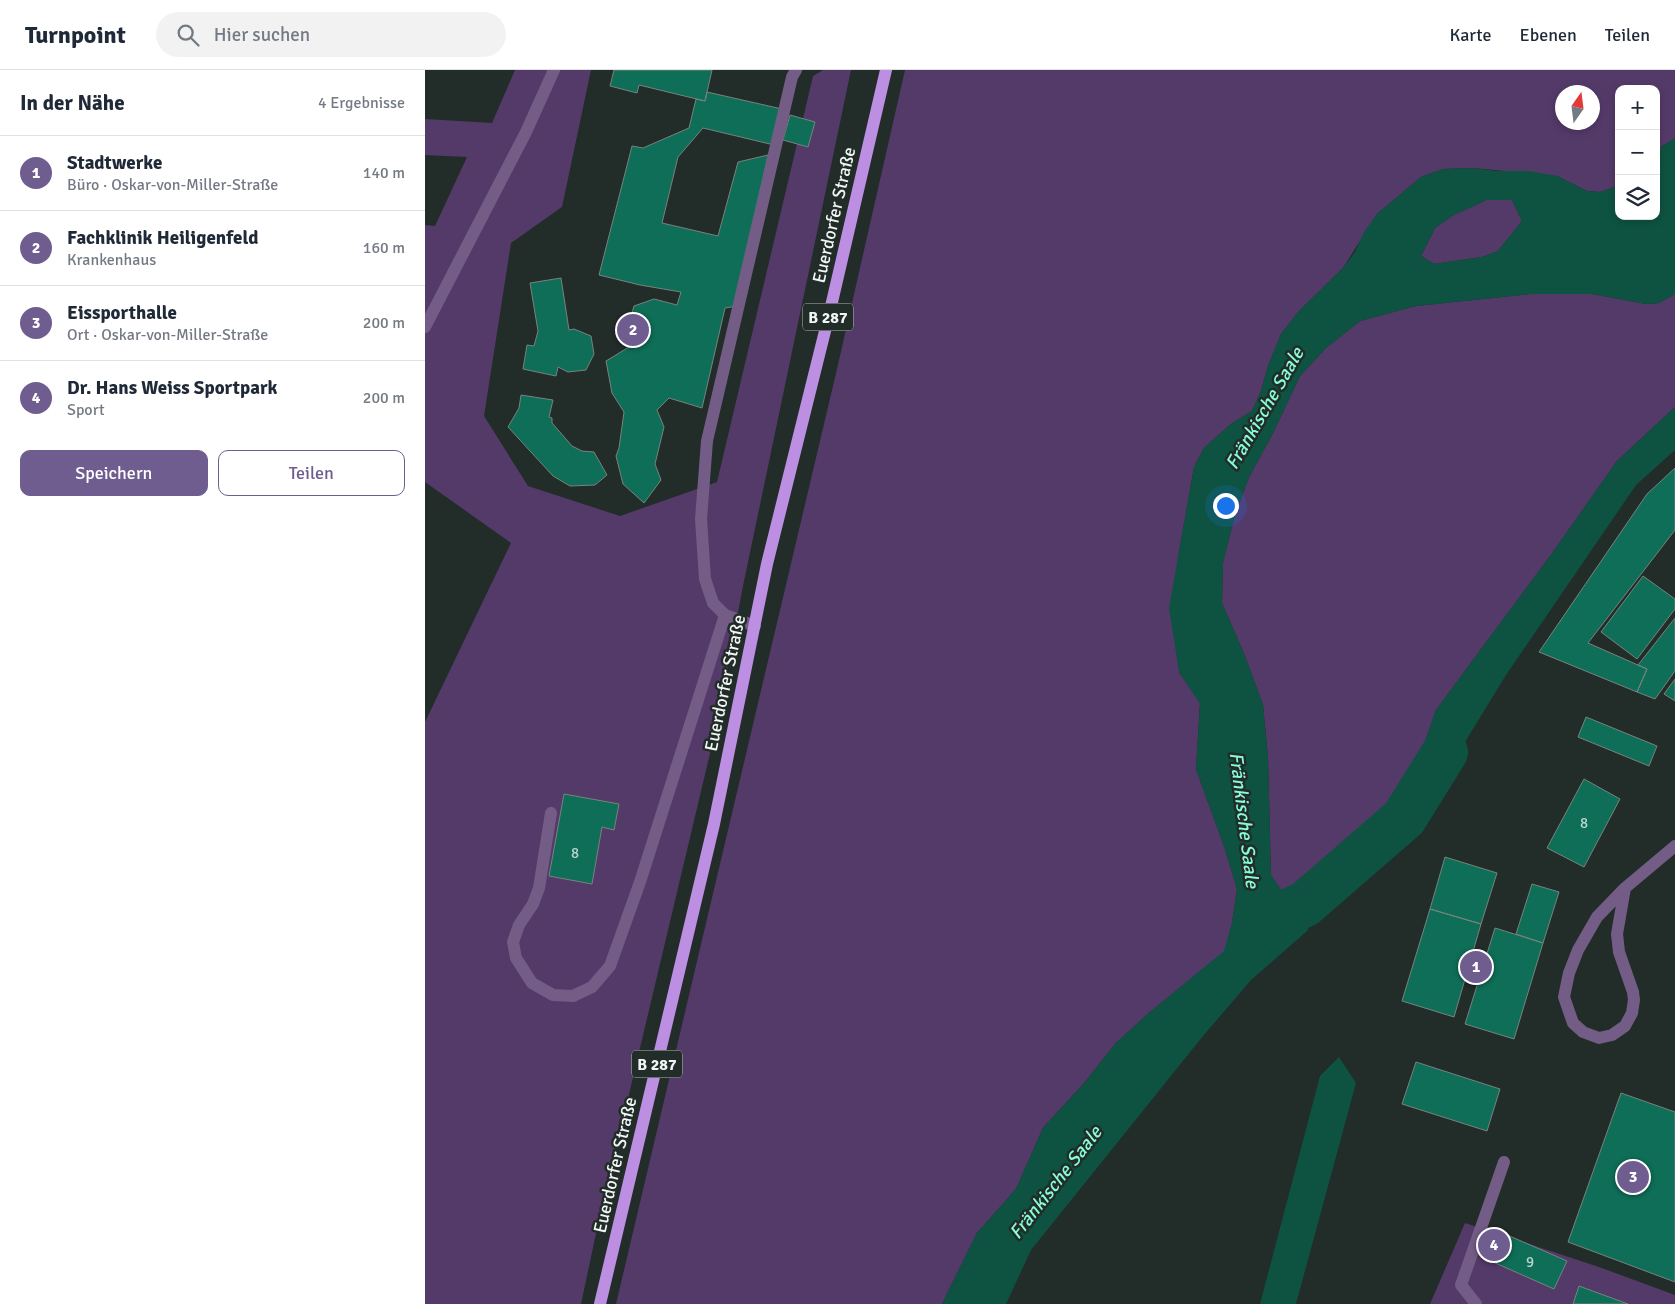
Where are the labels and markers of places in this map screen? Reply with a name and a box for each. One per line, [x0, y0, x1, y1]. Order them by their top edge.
pin: 2 [617, 311, 649, 349]
pin: 1 [1460, 948, 1492, 986]
pin: 3 [1617, 1158, 1649, 1196]
pin: 4 [1478, 1226, 1510, 1264]

